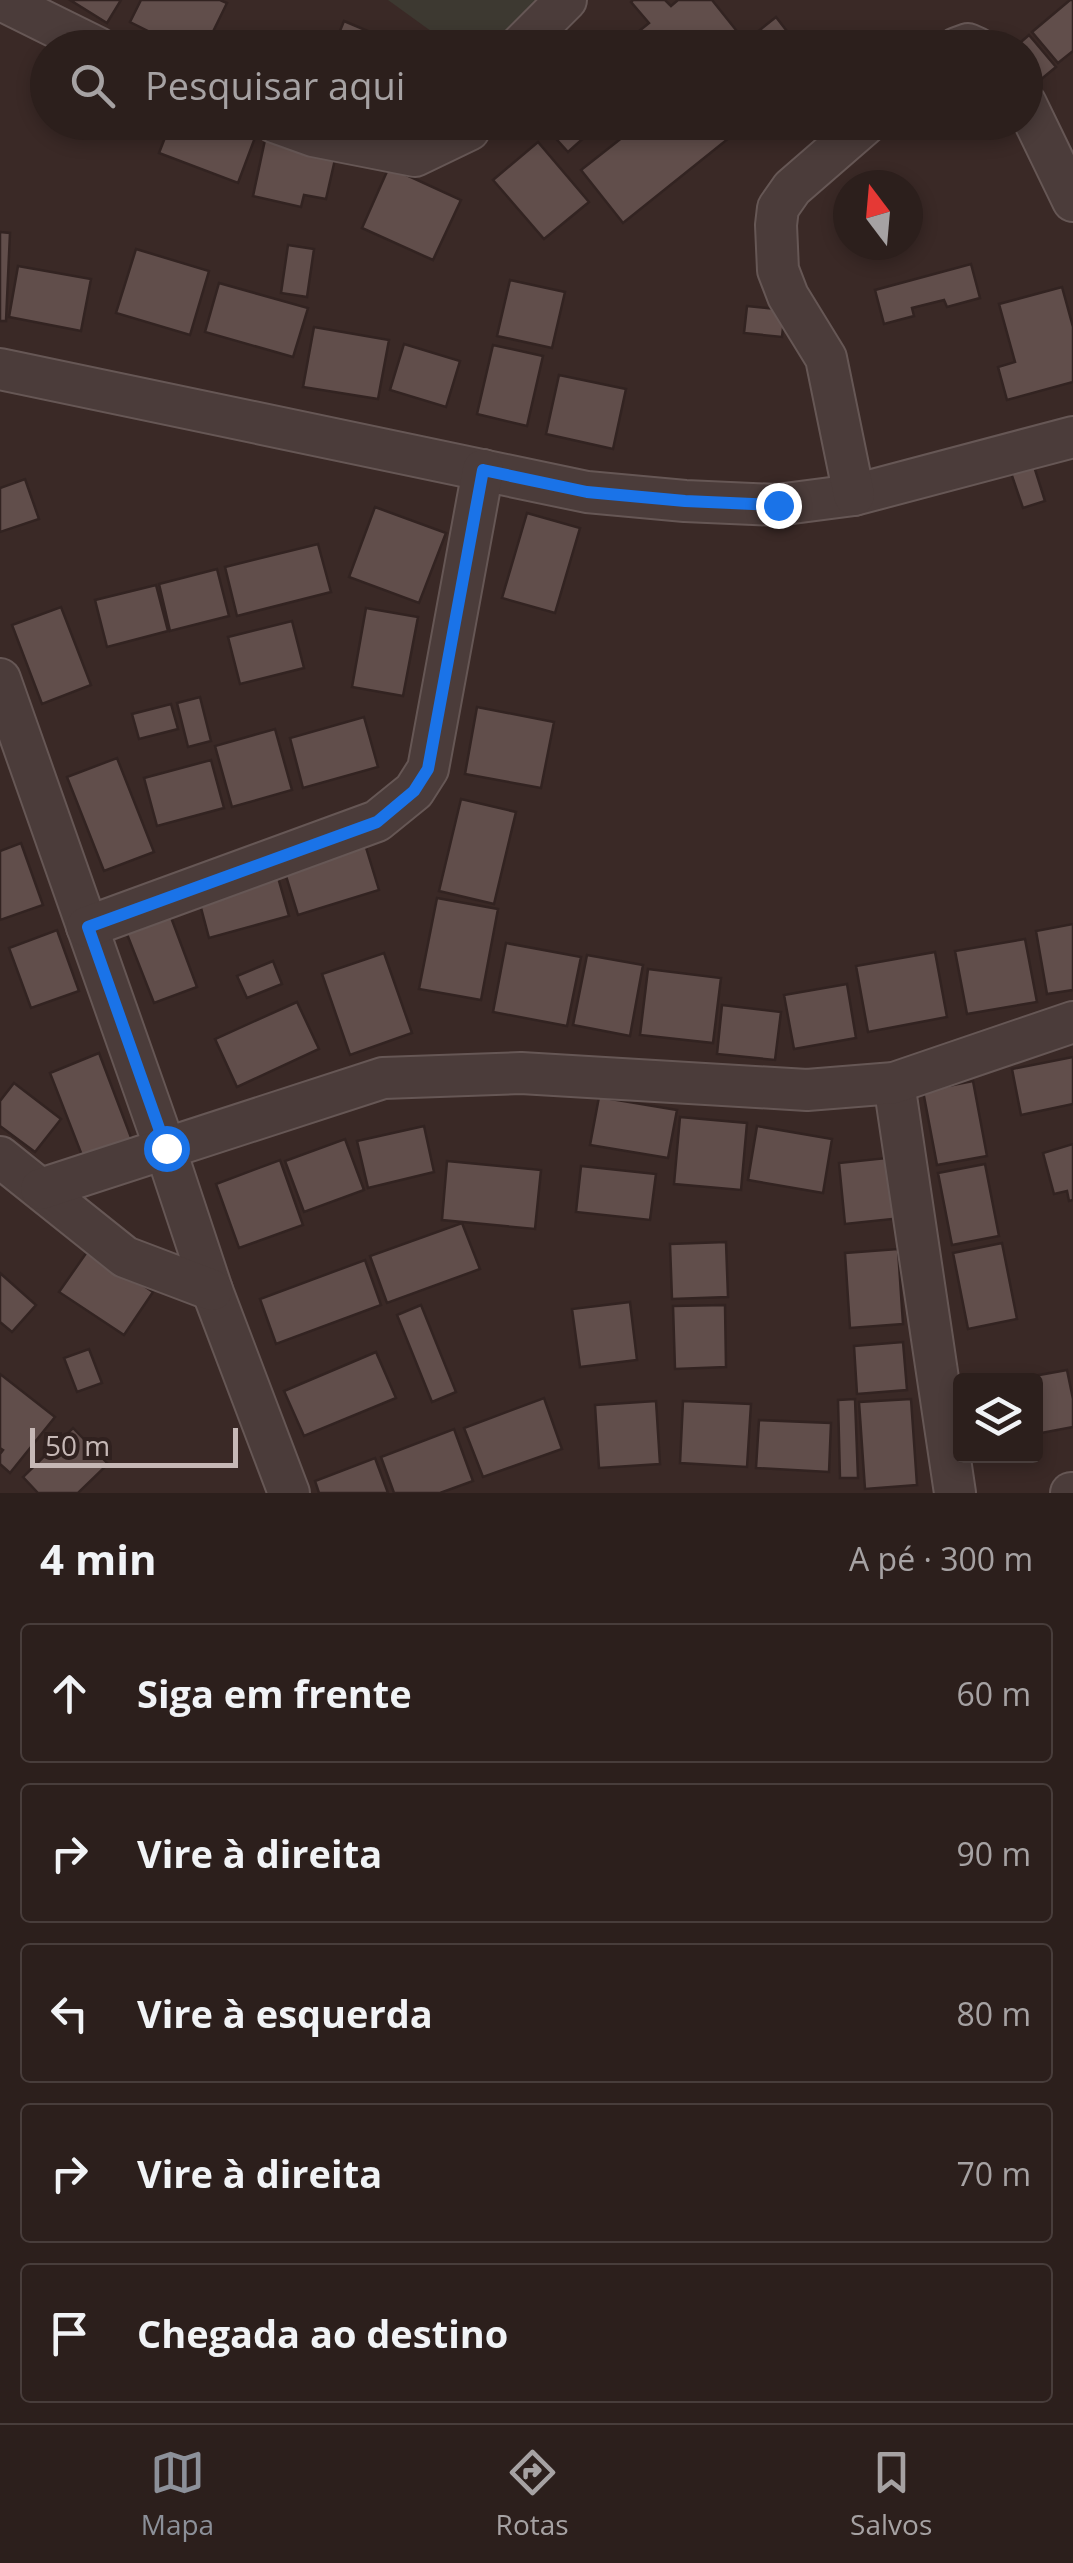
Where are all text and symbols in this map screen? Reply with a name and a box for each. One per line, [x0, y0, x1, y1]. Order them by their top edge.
search box [30, 30, 1043, 140]
icon: search [65, 58, 120, 113]
text: Pesquisar aqui [145, 59, 405, 111]
north arrow [833, 170, 923, 260]
route end [756, 483, 802, 529]
route start [144, 1126, 190, 1172]
map controls [953, 1373, 1043, 1463]
button: layers [953, 1373, 1043, 1463]
scale bar [30, 1423, 238, 1468]
text: 50 m [45, 1426, 110, 1464]
text: 4 min [40, 1530, 157, 1587]
text: A pé · 300 m [849, 1537, 1033, 1580]
icon: ahead [42, 1666, 97, 1721]
text: Siga em frente [137, 1667, 412, 1719]
text: 60 m [956, 1672, 1031, 1715]
icon: right [42, 1826, 97, 1881]
text: Vire à direita [137, 1827, 382, 1879]
text: 90 m [956, 1832, 1031, 1875]
icon: left [42, 1986, 97, 2041]
text: Vire à esquerda [137, 1987, 433, 2039]
text: 80 m [956, 1992, 1031, 2035]
icon: right [42, 2146, 97, 2201]
text: Vire à direita [137, 2147, 382, 2199]
text: 70 m [956, 2152, 1031, 2195]
icon: arrive [42, 2306, 97, 2361]
text: Chegada ao destino [137, 2307, 508, 2359]
tab: Mapa [141, 2445, 214, 2543]
tab: Rotas [496, 2445, 569, 2543]
tab: Salvos [850, 2445, 932, 2543]

